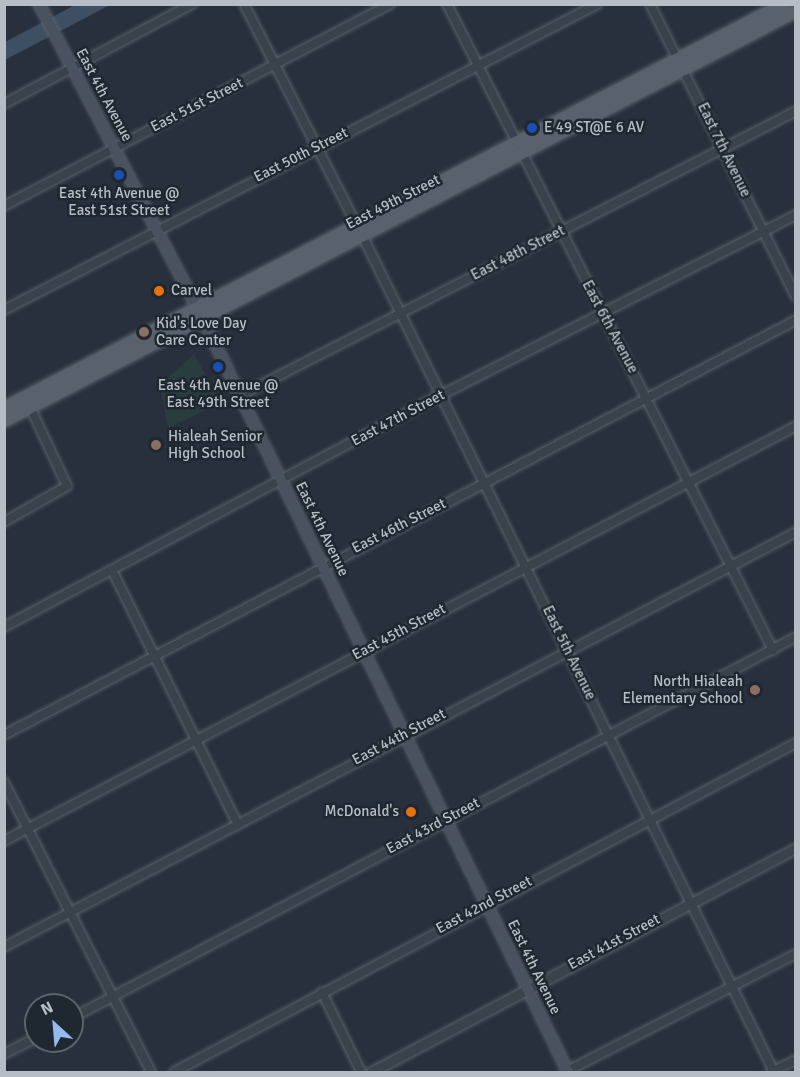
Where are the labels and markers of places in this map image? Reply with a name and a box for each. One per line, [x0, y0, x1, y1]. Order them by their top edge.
place label: E 49 ST@E 6 AV [544, 119, 644, 137]
marker: E 49 ST@E 6 AV [525, 121, 539, 135]
marker: East 4th Avenue @ East 51st Street [112, 168, 126, 182]
place label: East 4th Avenue @ East 51st Street [59, 184, 179, 219]
place label: Carvel [171, 282, 212, 300]
marker: Carvel [152, 284, 166, 298]
place label: Kid's Love Day Care Center [156, 314, 246, 349]
marker: Kid's Love Day Care Center [137, 325, 151, 339]
marker: East 4th Avenue @ East 49th Street [211, 360, 225, 374]
place label: East 4th Avenue @ East 49th Street [158, 376, 278, 411]
place label: Hialeah Senior High School [168, 427, 262, 462]
marker: Hialeah Senior High School [149, 438, 163, 452]
place label: North Hialeah Elementary School [622, 672, 743, 707]
marker: North Hialeah Elementary School [748, 683, 762, 697]
place label: McDonald's [325, 803, 399, 821]
marker: McDonald's [404, 805, 418, 819]

